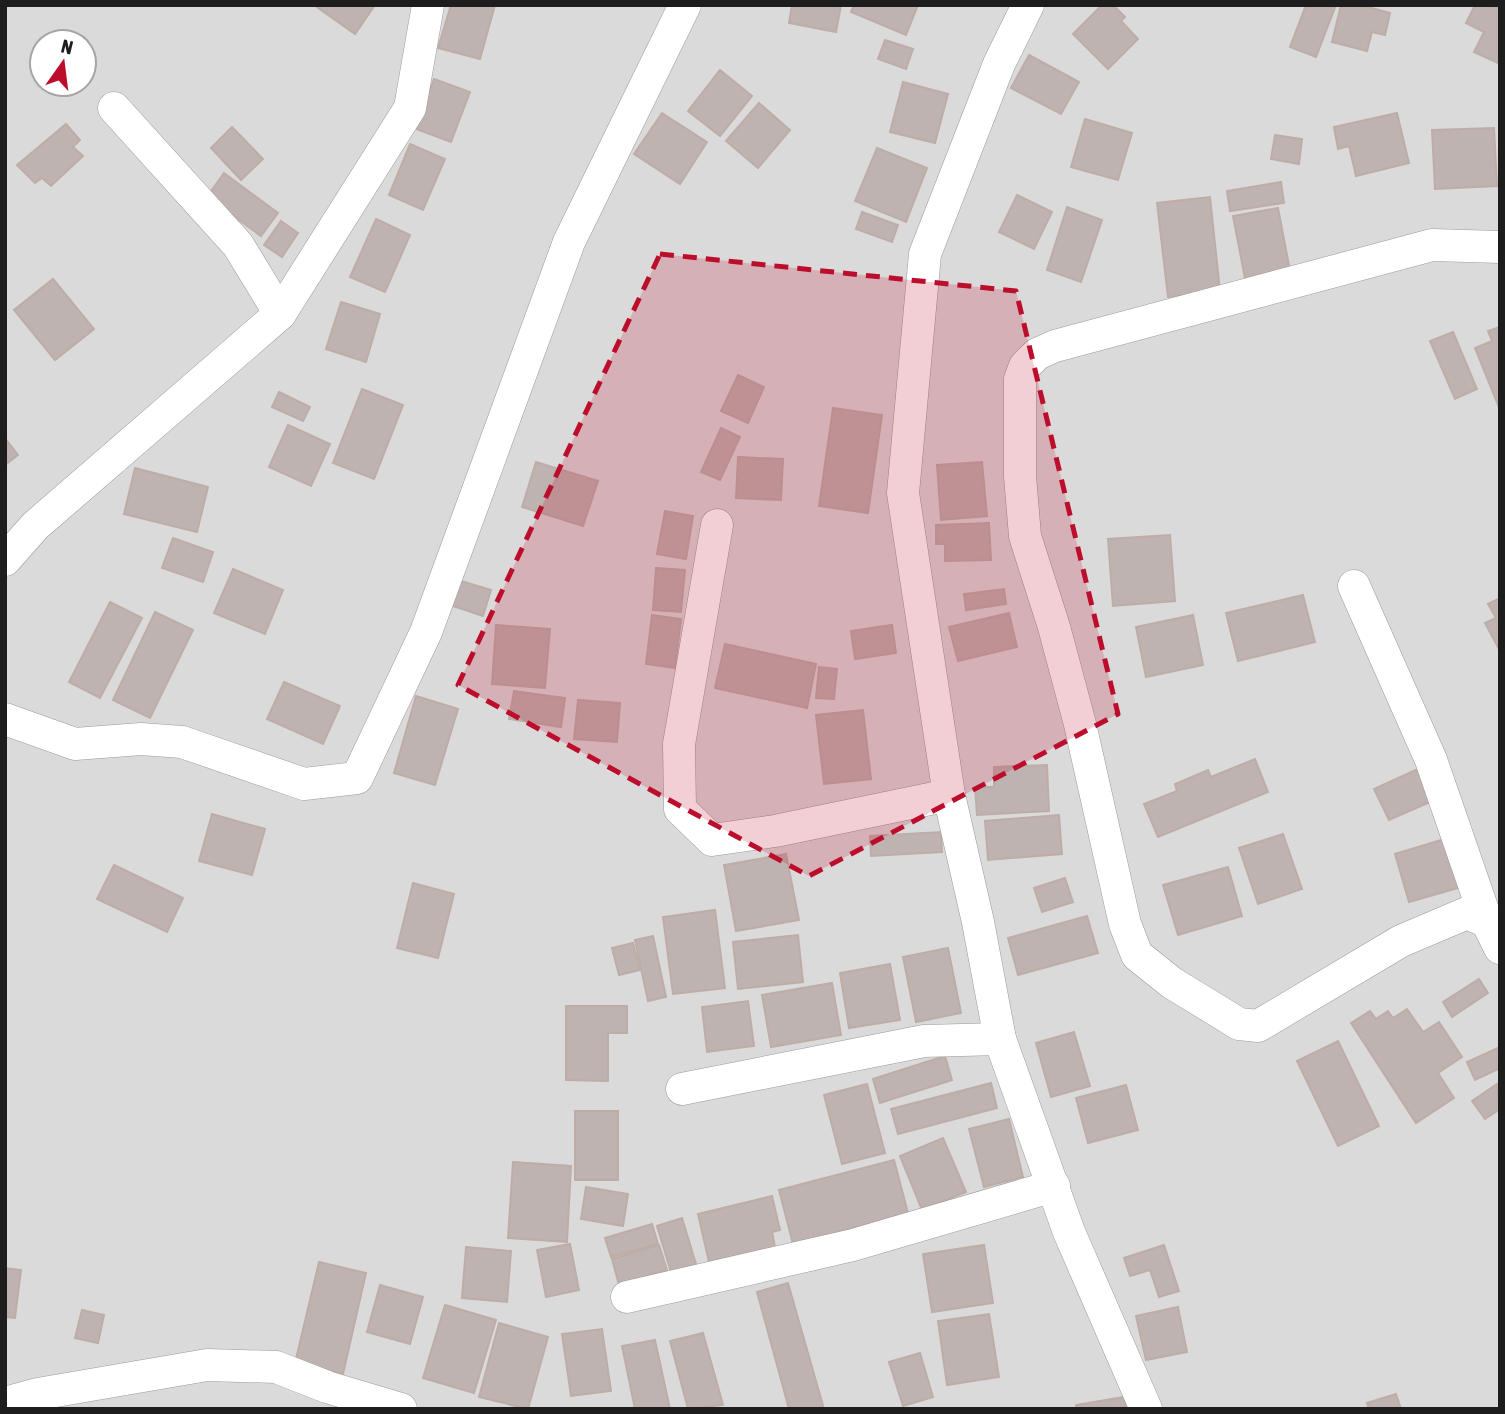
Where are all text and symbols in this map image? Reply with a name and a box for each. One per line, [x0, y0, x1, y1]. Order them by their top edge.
north arrow [28, 28, 98, 98]
text: N [59, 34, 75, 59]

